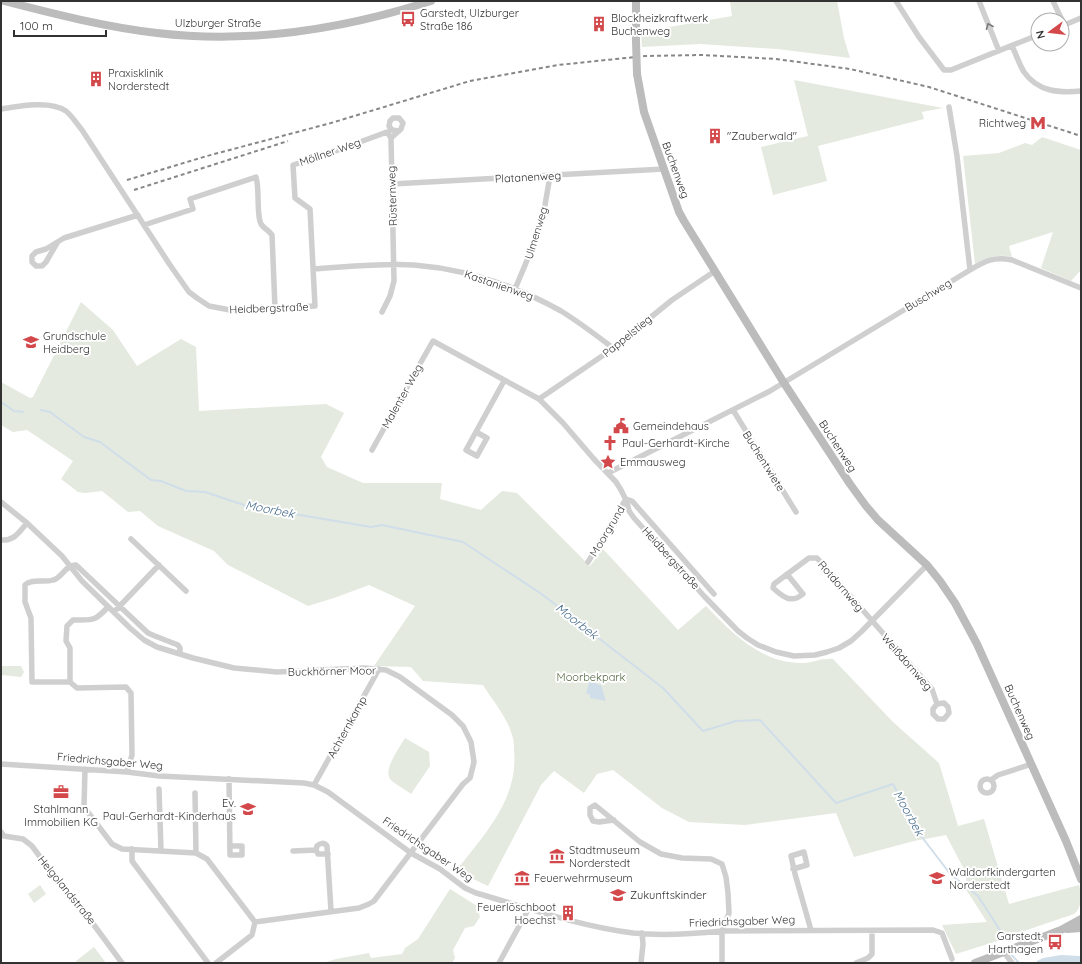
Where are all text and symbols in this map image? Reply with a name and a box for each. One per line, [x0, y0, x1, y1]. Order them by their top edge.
place label: Garstedt, Ulzburger Straße 186 [420, 6, 520, 33]
bus stop icon: Garstedt, Ulzburger Straße 186 [399, 10, 417, 28]
place label: Blockheizkraftwerk Buchenweg [611, 11, 708, 38]
scale bar [14, 12, 106, 38]
north arrow [1030, 12, 1070, 52]
building icon: Blockheizkraftwerk Buchenweg [590, 15, 608, 33]
street label: Ulzburger Straße [175, 16, 261, 30]
text: 100 m [20, 18, 53, 33]
one-way arrow [985, 22, 993, 29]
text: N [1033, 29, 1048, 40]
place label: Praxisklinik Norderstedt [108, 66, 169, 93]
building icon: Praxisklinik Norderstedt [87, 70, 105, 88]
metro station icon: Richtweg [1029, 114, 1047, 132]
place label: Richtweg [979, 116, 1026, 130]
building icon: "Zauberwald" [706, 127, 724, 145]
place label: "Zauberwald" [727, 129, 797, 143]
street label: Möllner Weg [297, 135, 363, 169]
street label: Buchenweg [659, 140, 693, 200]
street label: Rüsternweg [384, 166, 400, 226]
street label: Platanenweg [494, 168, 562, 186]
street label: Ulmenweg [521, 205, 551, 261]
street label: Kastanienweg [463, 267, 535, 303]
street label: Buschweg [902, 276, 954, 314]
street label: Heidbergstraße [229, 300, 309, 316]
street label: Pappelstieg [599, 312, 655, 360]
place label: Grundschule Heidberg [43, 329, 106, 356]
school or university icon: Grundschule Heidberg [22, 333, 40, 351]
street label: Malenter Weg [379, 361, 425, 431]
public building icon: Gemeindehaus [612, 417, 630, 435]
street label: Buchenweg [816, 417, 860, 475]
place label: Gemeindehaus [633, 419, 709, 433]
street label: Buchentwiete [740, 428, 788, 494]
church icon: Paul-Gerhardt-Kirche [601, 434, 619, 452]
place label: Paul-Gerhardt-Kirche [622, 436, 730, 450]
place icon: Emmausweg [599, 453, 617, 471]
place label: Emmausweg [620, 455, 686, 469]
water label: Moorbek [244, 497, 297, 521]
street label: Moorgrund [586, 503, 628, 559]
street label: Heidbergstraße [639, 524, 703, 592]
street label: Rotdornweg [815, 558, 867, 614]
water label: Moorbek [553, 600, 602, 643]
street label: Weißdornweg [878, 631, 936, 693]
street label: Buckhörner Moor [288, 663, 377, 679]
park label: Moorbekpark [557, 670, 626, 684]
street label: Buchenweg [1002, 682, 1038, 742]
street label: Achternkamp [324, 693, 370, 760]
street label: Friedrichsgaber Weg [56, 749, 164, 773]
office icon: Stahlmann Immobilien KG [52, 783, 70, 801]
water label: Moorbek [890, 788, 928, 840]
place label: Ev. Paul-Gerhardt-Kinderhaus [103, 796, 236, 823]
school or university icon: Ev. Paul-Gerhardt-Kinderhaus [239, 800, 257, 818]
place label: Stahlmann Immobilien KG [24, 802, 98, 829]
street label: Friedrichsgaber Weg [380, 813, 476, 885]
place label: Stadtmuseum Norderstedt [569, 843, 640, 870]
museum icon: Stadtmuseum Norderstedt [548, 847, 566, 865]
street label: Helgolandstraße [35, 853, 99, 927]
place label: Waldorfkindergarten Norderstedt [949, 865, 1056, 892]
museum icon: Feuerwehrmuseum [513, 869, 531, 887]
school or university icon: Waldorfkindergarten Norderstedt [928, 869, 946, 887]
place label: Feuerwehrmuseum [534, 871, 632, 885]
school or university icon: Zukunftskinder [609, 886, 627, 904]
place label: Zukunftskinder [630, 888, 707, 902]
place label: Feuerlöschboot Hoechst [477, 900, 556, 927]
building icon: Feuerlöschboot Hoechst [559, 904, 577, 922]
street label: Friedrichsgaber Weg [689, 912, 795, 930]
place label: Garstedt, Harthagen [988, 929, 1043, 956]
bus stop icon: Garstedt, Harthagen [1046, 933, 1064, 951]

